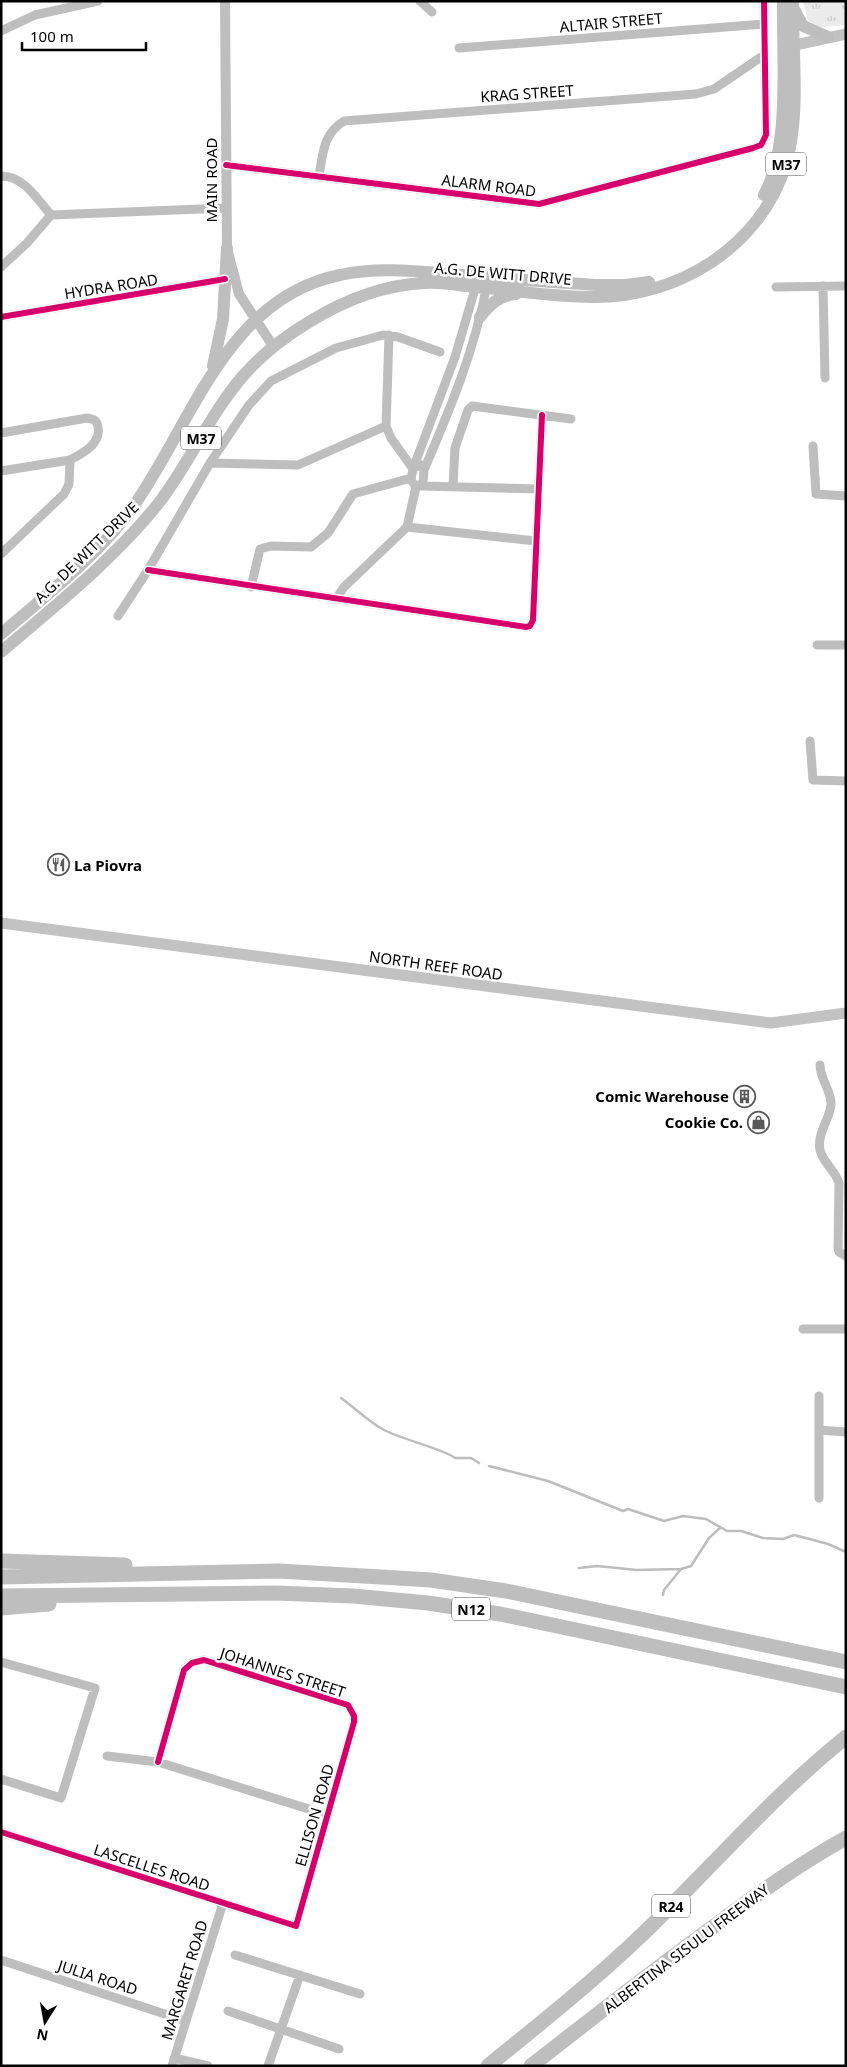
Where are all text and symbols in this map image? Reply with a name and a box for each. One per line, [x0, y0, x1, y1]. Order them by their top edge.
street label: ALTAIR STREET [559, 7, 664, 36]
scale bar [22, 20, 146, 52]
text: 100 m [30, 26, 74, 46]
street label: KRAG STREET [480, 80, 575, 106]
street label: MAIN ROAD [201, 138, 221, 222]
road number: M37 [766, 152, 806, 175]
street label: ALARM ROAD [441, 169, 537, 201]
street label: A.G. DE WITT DRIVE [434, 257, 572, 289]
street label: HYDRA ROAD [63, 269, 159, 303]
road number: M37 [181, 426, 221, 449]
street label: A.G. DE WITT DRIVE [30, 497, 142, 607]
restaurant icon: La Piovra [46, 853, 70, 877]
place label: La Piovra [74, 855, 142, 875]
street label: NORTH REEF ROAD [368, 946, 504, 984]
building icon: Comic Warehouse [733, 1084, 757, 1108]
place label: Comic Warehouse [595, 1086, 729, 1106]
shop icon: Cookie Co. [747, 1110, 771, 1134]
place label: Cookie Co. [665, 1112, 743, 1132]
road number: N12 [452, 1598, 490, 1620]
street label: JOHANNES STREET [216, 1642, 349, 1702]
street label: ELLISON ROAD [290, 1761, 338, 1869]
street label: LASCELLES ROAD [91, 1839, 213, 1895]
street label: ALBERTINA SISULU FREEWAY [599, 1879, 773, 2017]
road number: R24 [652, 1894, 690, 1918]
street label: MARGARET ROAD [156, 1918, 212, 2042]
street label: JULIA ROAD [54, 1954, 140, 1999]
north arrow [20, 1997, 70, 2047]
text: N [35, 2025, 50, 2046]

